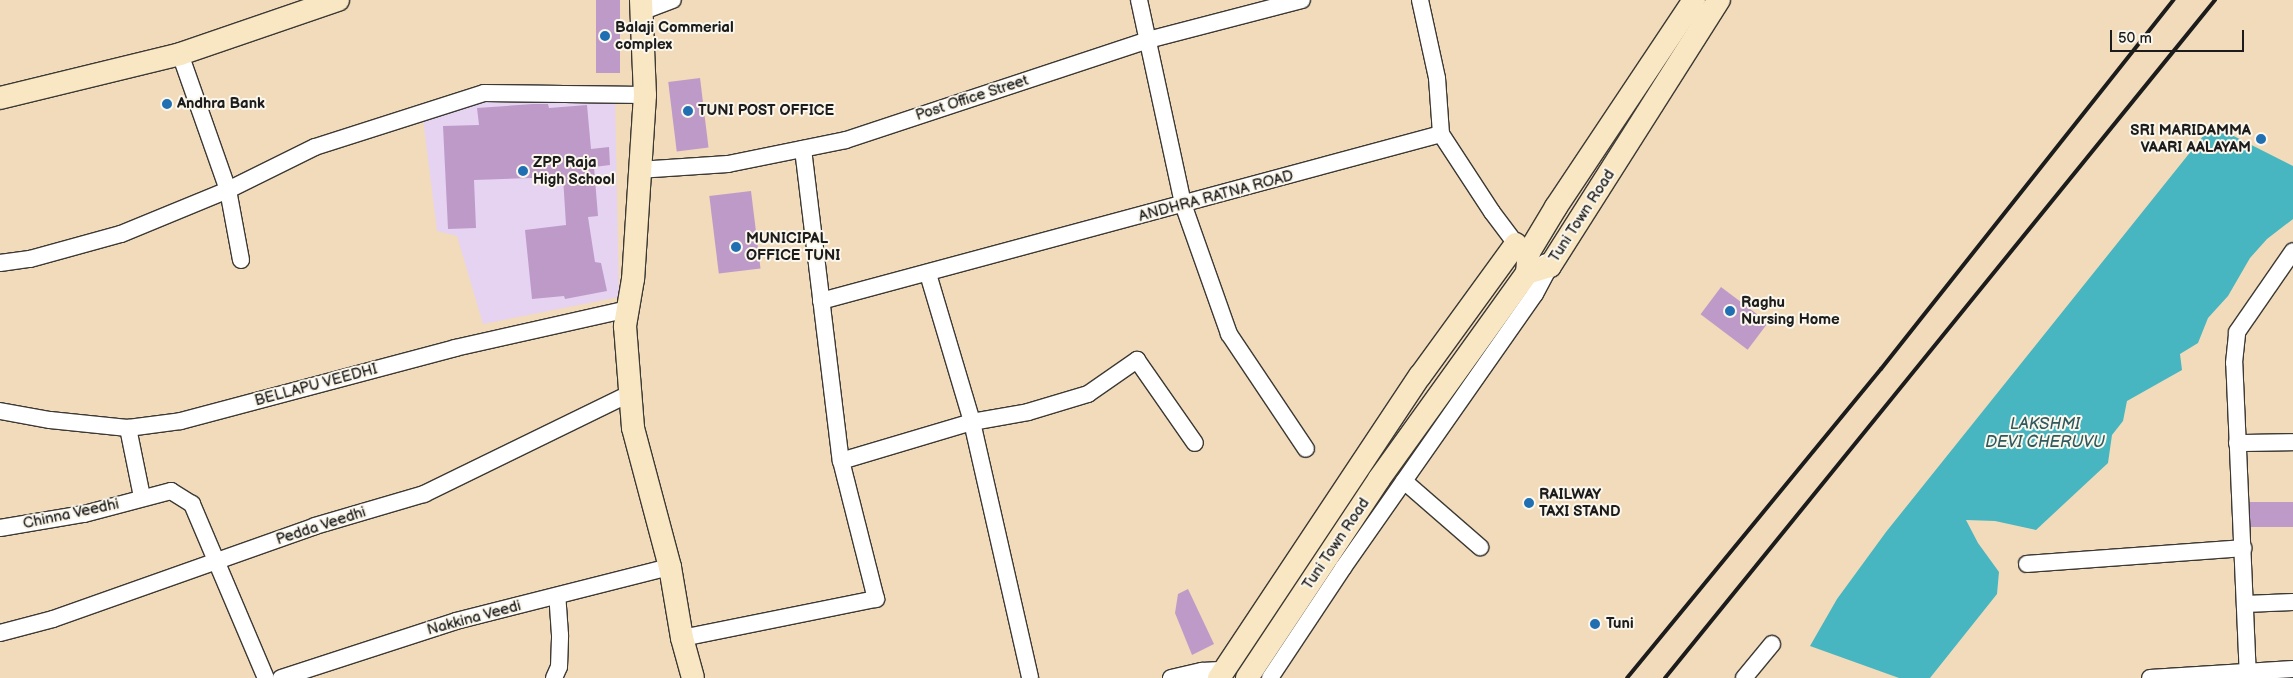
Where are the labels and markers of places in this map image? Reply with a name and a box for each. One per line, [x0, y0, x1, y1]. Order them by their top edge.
place label: Balaji Commerial complex [615, 18, 734, 53]
marker: Balaji Commerial complex [599, 30, 611, 42]
place label: Andhra Bank [177, 95, 265, 113]
marker: Andhra Bank [161, 98, 173, 110]
place label: TUNI POST OFFICE [698, 102, 834, 120]
marker: TUNI POST OFFICE [682, 105, 694, 117]
place label: SRI MARIDAMMA VAARI AALAYAM [2130, 121, 2251, 156]
marker: SRI MARIDAMMA VAARI AALAYAM [2255, 133, 2267, 145]
place label: ZPP Raja High School [533, 153, 615, 188]
marker: ZPP Raja High School [517, 165, 529, 177]
place label: MUNICIPAL OFFICE TUNI [746, 229, 840, 264]
marker: MUNICIPAL OFFICE TUNI [730, 241, 742, 253]
place label: Raghu Nursing Home [1741, 293, 1840, 328]
marker: Raghu Nursing Home [1723, 304, 1737, 318]
place label: RAILWAY TAXI STAND [1539, 485, 1620, 520]
marker: RAILWAY TAXI STAND [1523, 497, 1535, 509]
place label: Tuni [1606, 615, 1634, 633]
marker: Tuni [1588, 617, 1602, 631]

